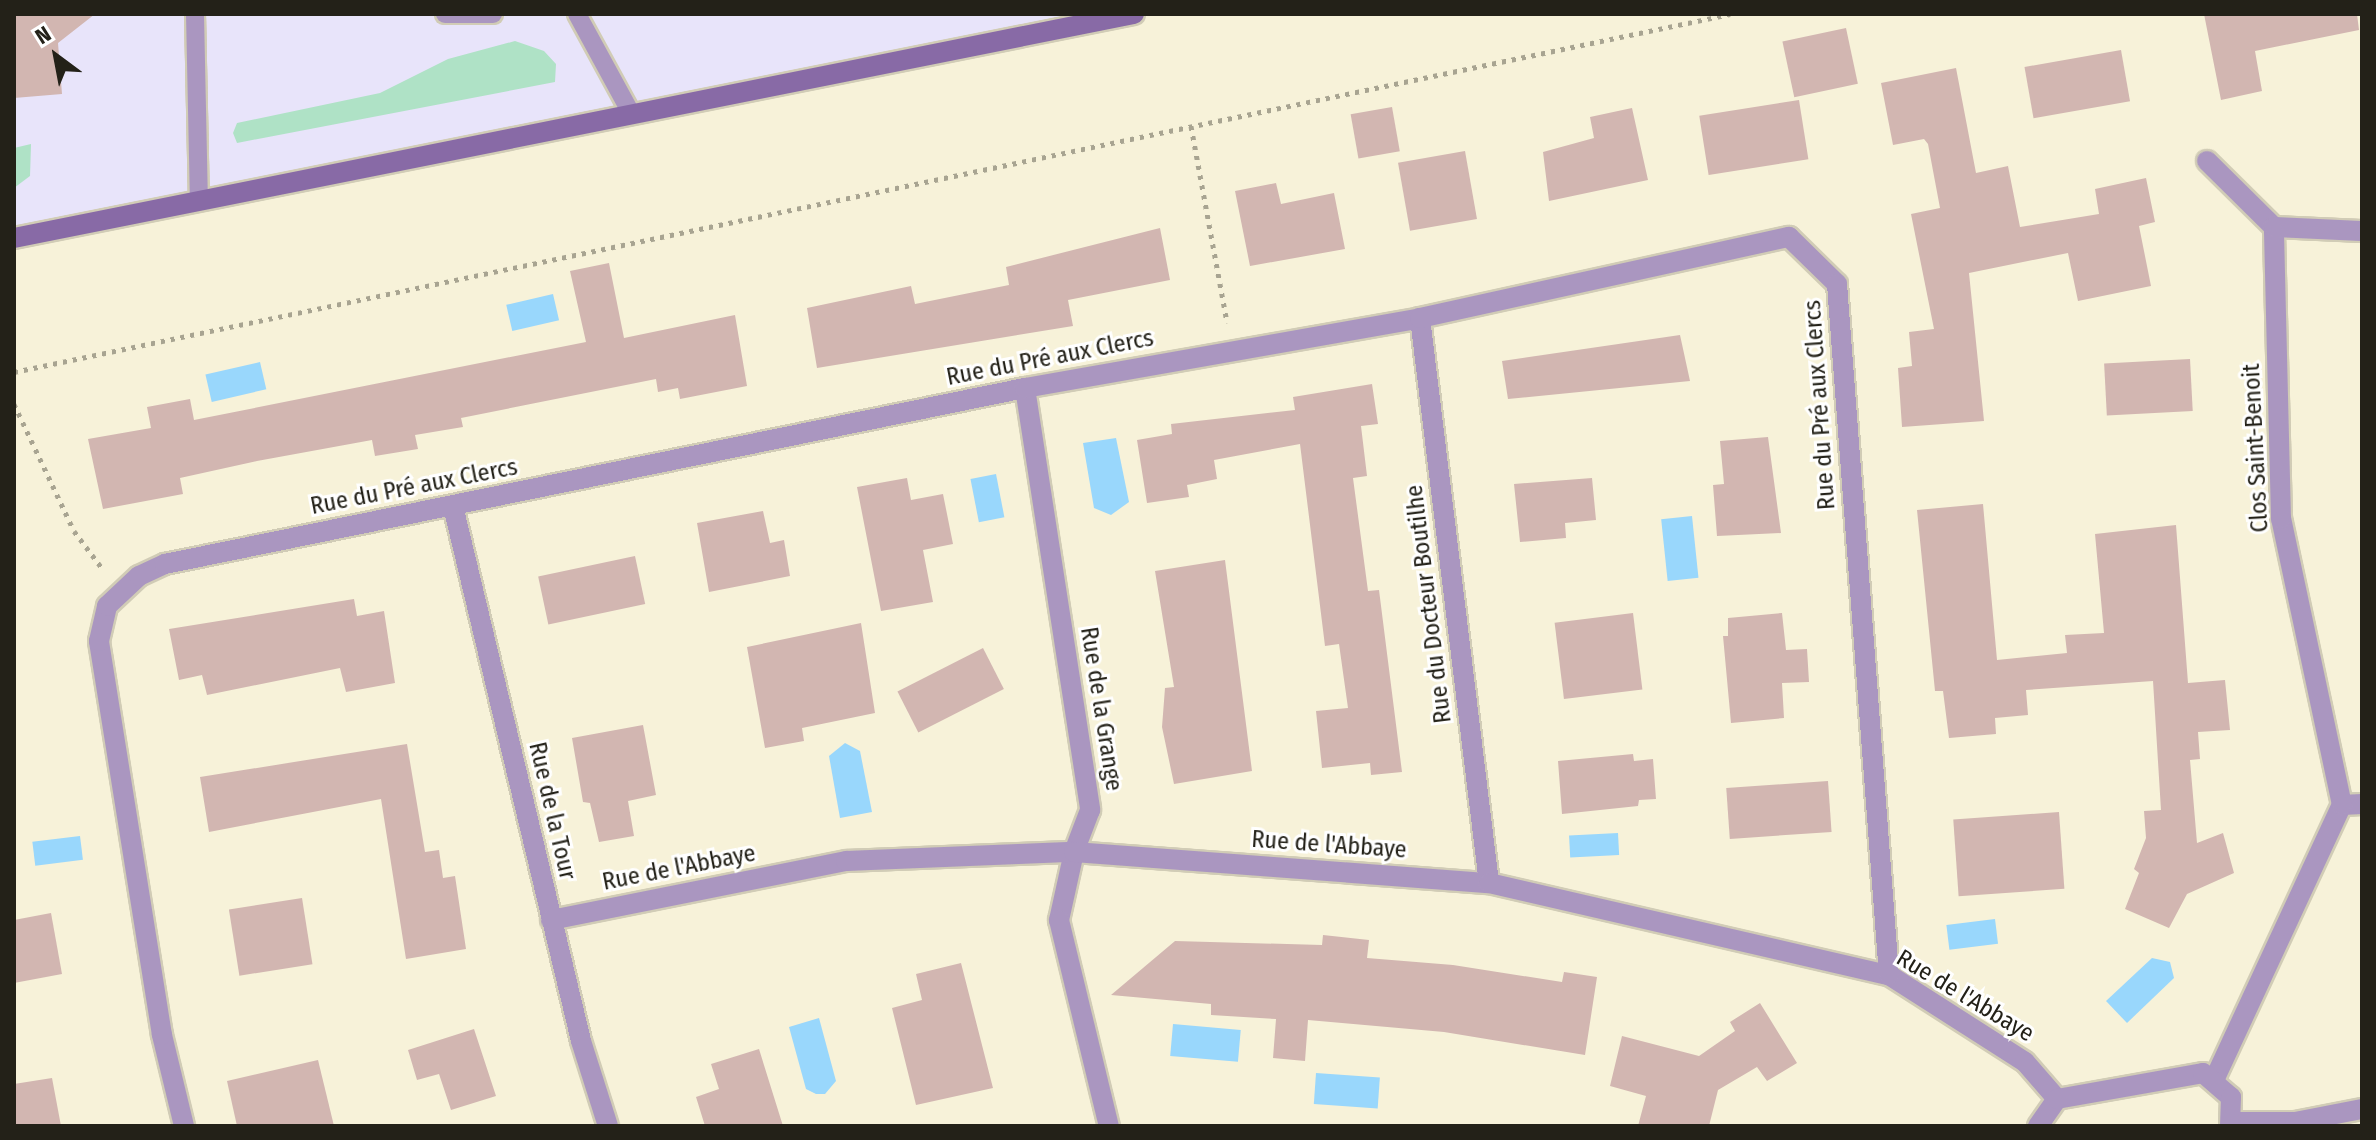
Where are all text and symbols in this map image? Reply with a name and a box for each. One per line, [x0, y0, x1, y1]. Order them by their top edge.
north arrow [16, 16, 96, 96]
text: N [30, 20, 56, 50]
street label: Rue du Pré aux Clercs [1798, 299, 1842, 511]
street label: Rue du Pré aux Clercs [944, 324, 1156, 392]
street label: Clos Saint-Benoit [2237, 363, 2275, 533]
street label: Rue du Pré aux Clercs [308, 453, 520, 521]
street label: Rue du Docteur Boutilhe [1400, 483, 1458, 725]
street label: Rue de la Grange [1074, 625, 1128, 793]
street label: Rue de la Tour [522, 739, 582, 883]
street label: Rue de l'Abbaye [1250, 825, 1408, 865]
street label: Rue de l'Abbaye [600, 839, 758, 897]
street label: Rue de l'Abbaye [1891, 944, 2039, 1048]

